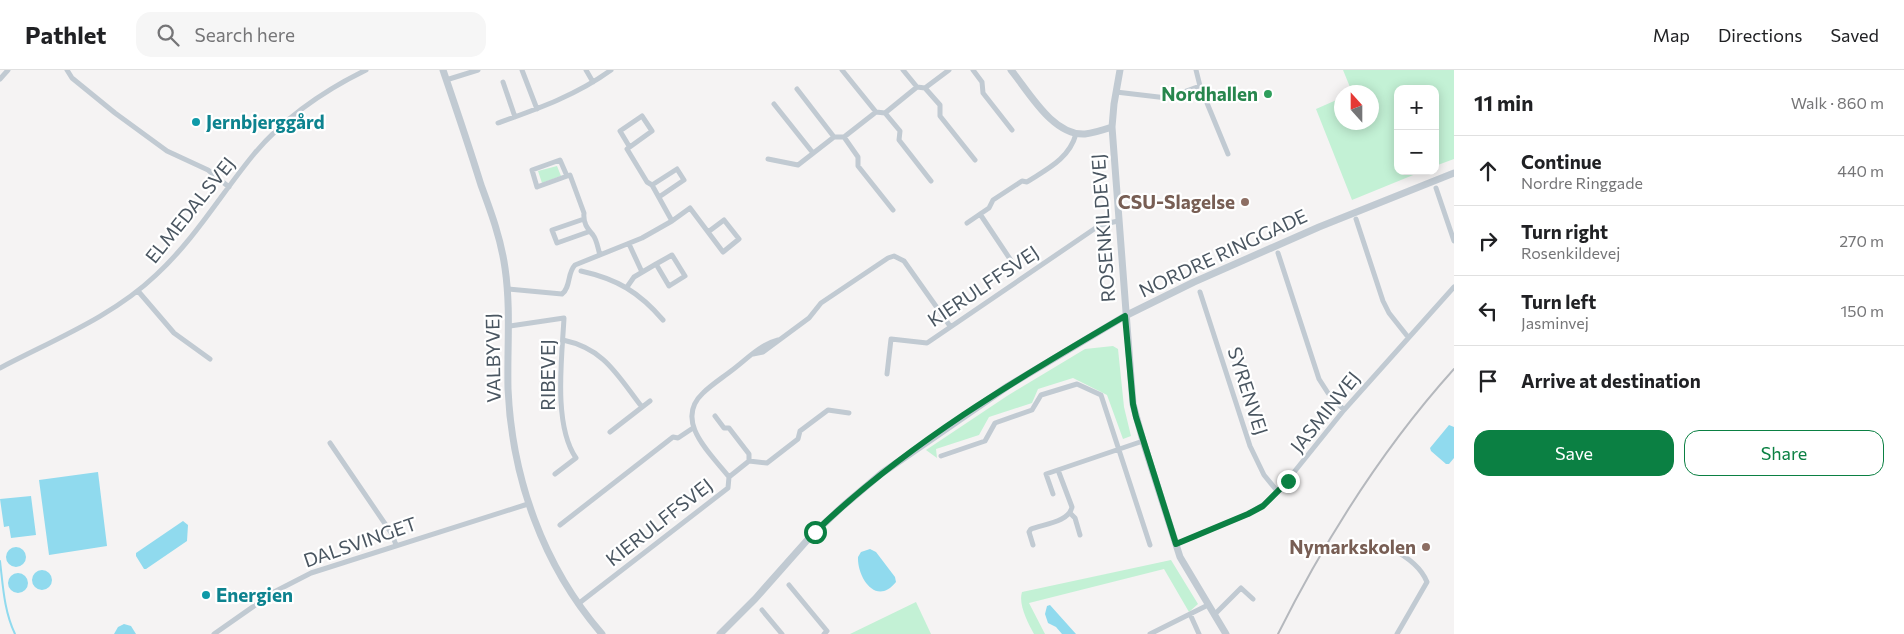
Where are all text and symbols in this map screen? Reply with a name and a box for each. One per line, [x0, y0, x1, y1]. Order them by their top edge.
search box [136, 12, 486, 57]
text: Pathlet [25, 20, 106, 49]
icon: search [154, 21, 182, 49]
text: Search here [194, 23, 295, 46]
text: Map [1653, 24, 1690, 46]
text: Directions [1718, 24, 1802, 46]
text: Saved [1830, 24, 1879, 46]
place label: Nordhallen [1161, 82, 1258, 105]
north arrow [1334, 85, 1379, 130]
map controls [1394, 85, 1439, 175]
button: + [1394, 85, 1439, 130]
marker: Nordhallen [1262, 88, 1274, 100]
text: 11 min [1474, 90, 1533, 115]
text: Walk · 860 m [1791, 93, 1884, 112]
place label: Jernbjerggård [206, 110, 325, 133]
marker: Jernbjerggård [190, 116, 202, 128]
button: − [1394, 130, 1439, 175]
text: Continue [1521, 150, 1601, 173]
street label: ELMEDALSVEJ [140, 152, 239, 267]
street label: ROSENKILDEVEJ [1086, 153, 1119, 303]
icon: ahead [1474, 157, 1502, 185]
text: 440 m [1837, 161, 1884, 180]
text: Nordre Ringgade [1521, 173, 1643, 192]
place label: CSU-Slagelse [1118, 190, 1235, 213]
marker: CSU-Slagelse [1239, 196, 1251, 208]
street label: NORDRE RINGGADE [1135, 203, 1310, 302]
text: Turn right [1521, 220, 1608, 243]
icon: right [1474, 227, 1502, 255]
text: 270 m [1839, 231, 1884, 250]
street label: KIERULFFSVEJ [923, 240, 1043, 331]
text: Rosenkildevej [1521, 243, 1620, 262]
text: Turn left [1521, 290, 1596, 313]
icon: left [1474, 297, 1502, 325]
text: 150 m [1841, 301, 1884, 320]
street label: VALBYVEJ [480, 313, 505, 403]
text: Jasminvej [1521, 313, 1589, 332]
street label: RIBEVEJ [536, 339, 559, 411]
street label: SYRENVEJ [1223, 344, 1274, 438]
street label: JASMINVEJ [1285, 367, 1364, 457]
icon: arrive [1474, 367, 1502, 395]
text: Arrive at destination [1521, 369, 1701, 392]
button: Save [1474, 430, 1674, 476]
button: Share [1684, 430, 1884, 476]
route end [1277, 470, 1300, 493]
street label: KIERULFFSVEJ [601, 473, 717, 570]
street label: DALSVINGET [300, 511, 419, 572]
route start [804, 521, 827, 544]
place label: Nymarkskolen [1289, 535, 1416, 558]
marker: Nymarkskolen [1420, 541, 1432, 553]
place label: Energien [216, 583, 293, 606]
marker: Energien [200, 589, 212, 601]

